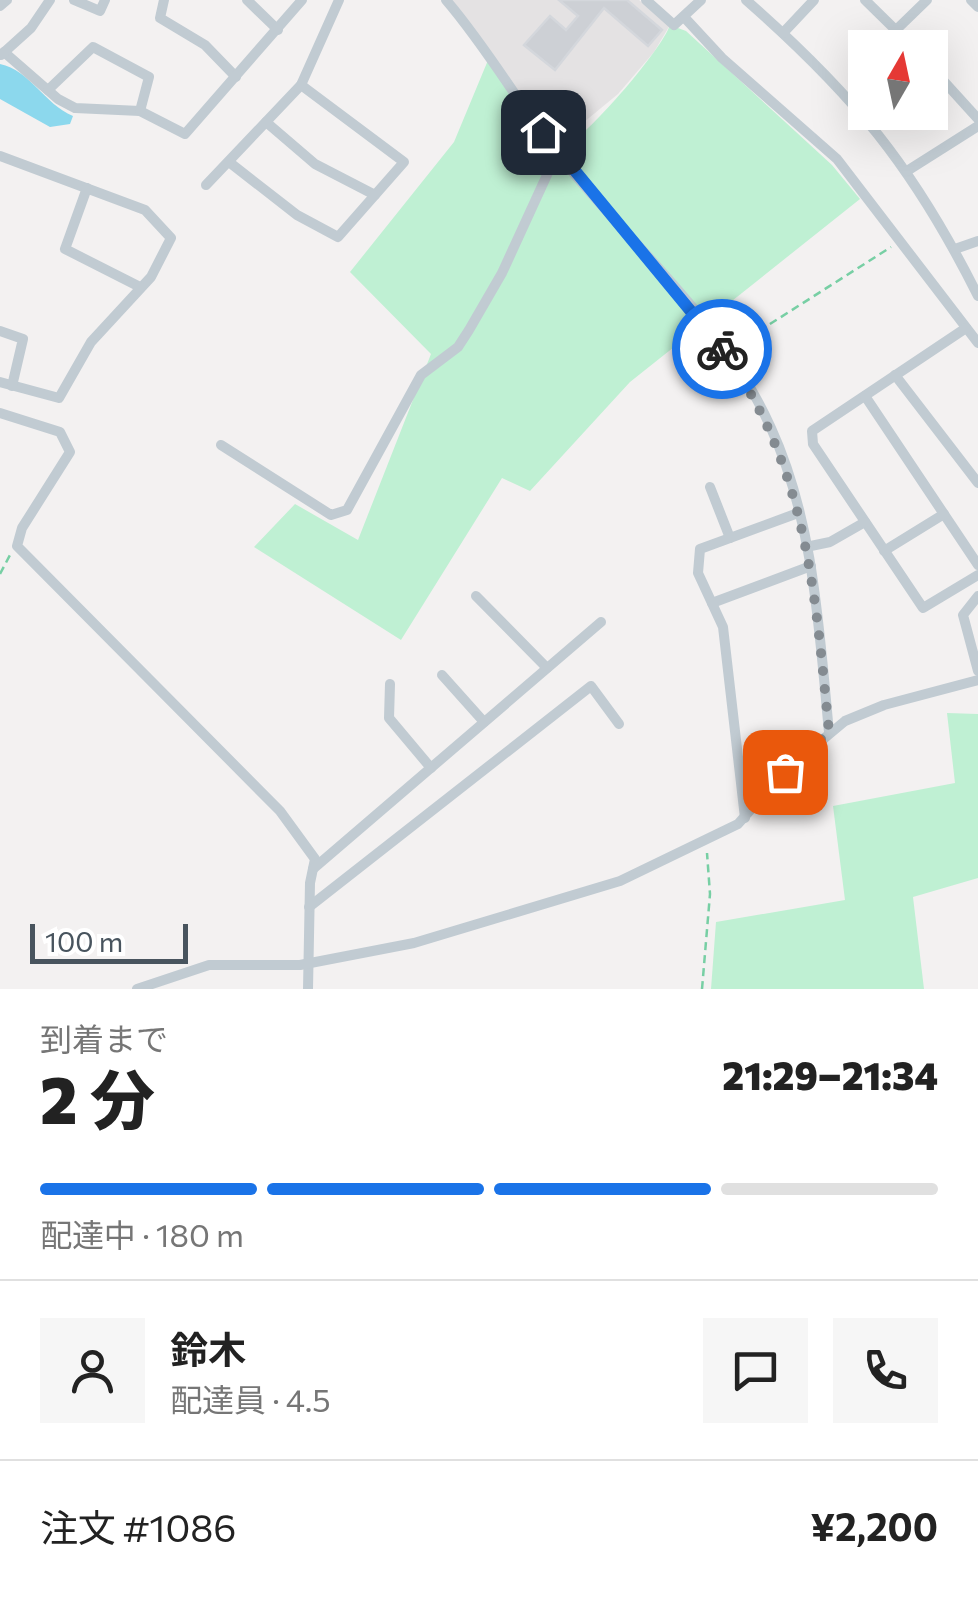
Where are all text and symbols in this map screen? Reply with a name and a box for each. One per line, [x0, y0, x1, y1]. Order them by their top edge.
north arrow [848, 30, 948, 130]
map controls [848, 30, 948, 130]
pin [501, 90, 586, 175]
icon: home [516, 105, 571, 160]
courier [672, 299, 772, 399]
icon: bike [695, 322, 750, 377]
pin [743, 730, 828, 815]
icon: bag [758, 745, 813, 800]
scale bar [30, 919, 188, 964]
text: 100 m [45, 924, 123, 958]
text: 到着まで [40, 1018, 168, 1058]
text: 21:29–21:34 [722, 1051, 938, 1098]
text: 2 分 [40, 1058, 155, 1137]
text: 配達中 · 180 m [40, 1214, 244, 1254]
button: person [40, 1318, 145, 1423]
button: chat [703, 1318, 808, 1423]
button: phone [833, 1318, 938, 1423]
text: 鈴木 [170, 1325, 246, 1372]
text: 配達員 · 4.5 [170, 1379, 331, 1419]
text: ¥2,200 [811, 1502, 938, 1549]
text: 注文 #1086 [40, 1503, 236, 1550]

